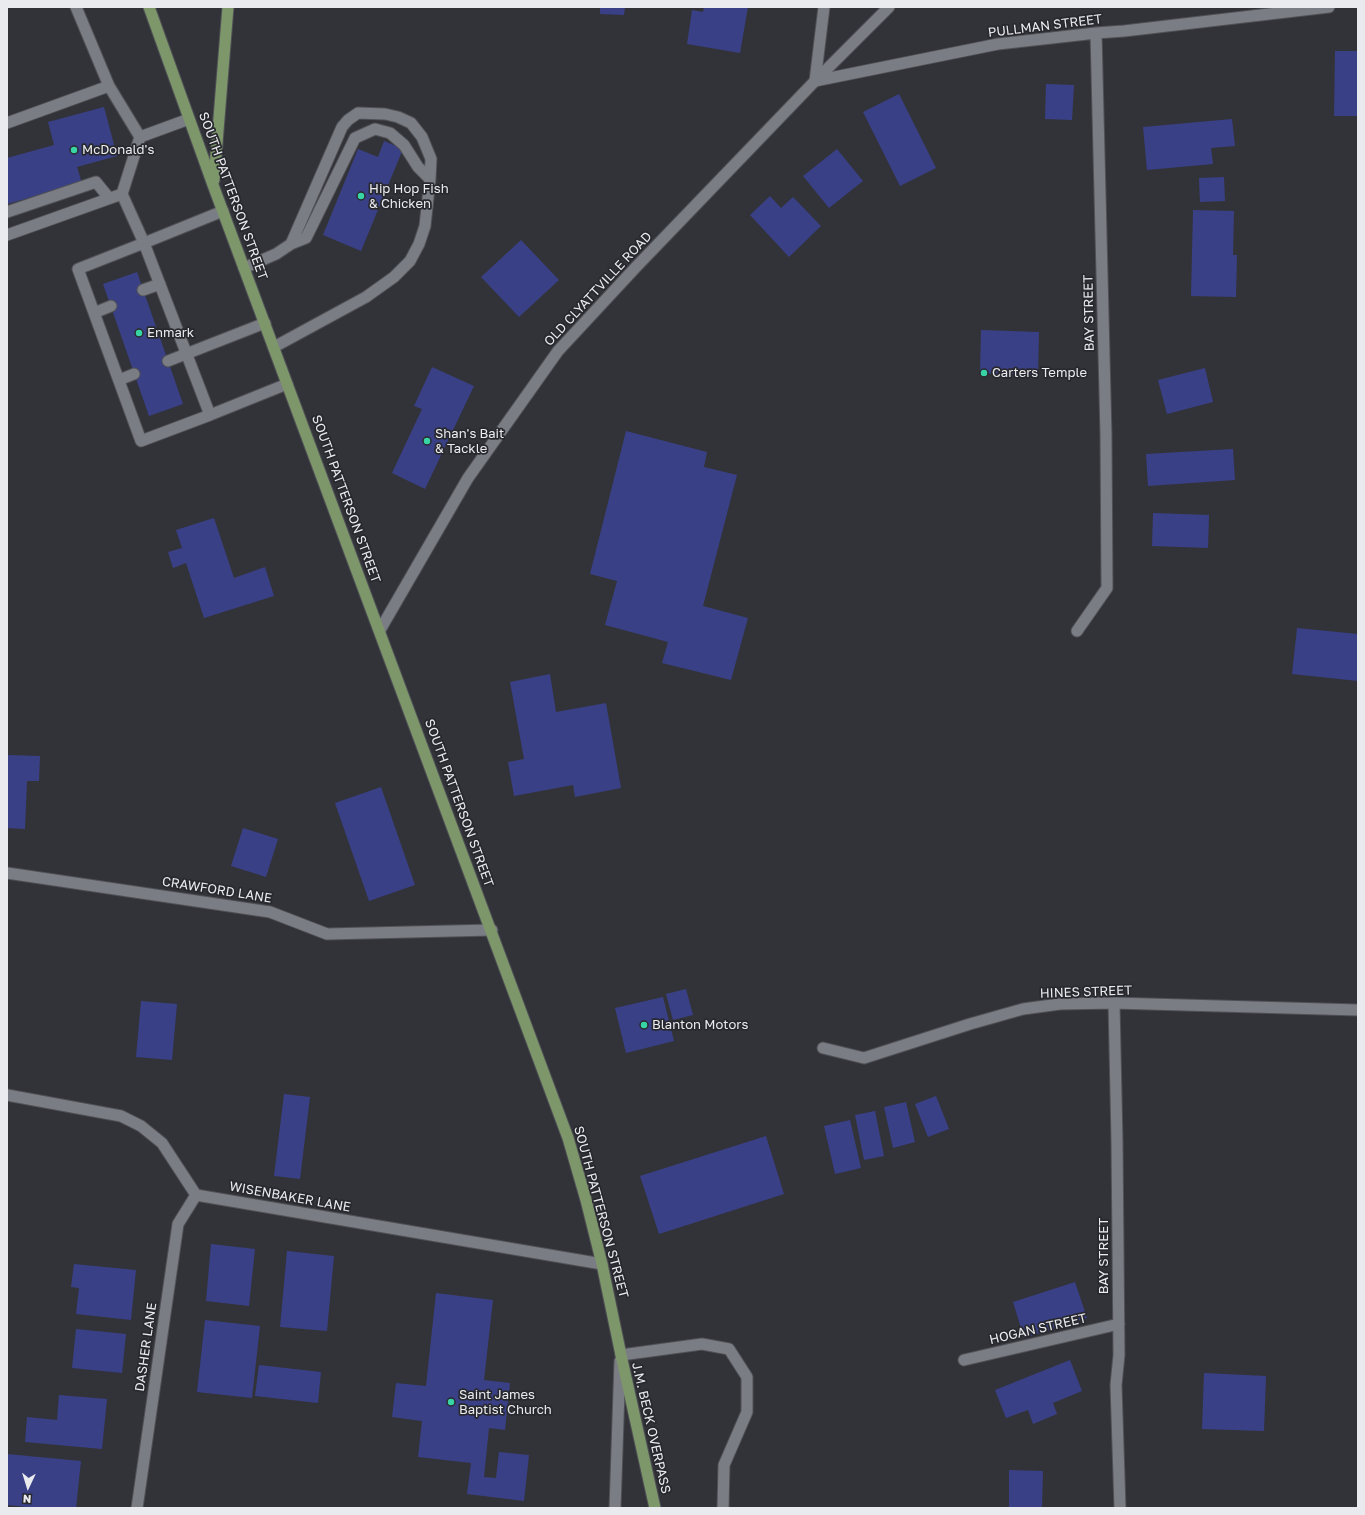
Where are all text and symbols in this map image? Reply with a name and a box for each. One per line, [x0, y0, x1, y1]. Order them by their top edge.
street label: PULLMAN STREET [987, 11, 1103, 41]
street label: SOUTH PATTERSON STREET [195, 110, 271, 282]
place label: McDonald's [82, 142, 154, 158]
marker: McDonald's [69, 145, 79, 155]
place label: Hip Hop Fish & Chicken [369, 181, 449, 212]
marker: Hip Hop Fish & Chicken [356, 191, 366, 201]
street label: OLD CLYATTVILLE ROAD [541, 229, 655, 349]
street label: BAY STREET [1081, 275, 1097, 351]
place label: Enmark [147, 325, 194, 341]
marker: Enmark [134, 328, 144, 338]
place label: Carters Temple [992, 365, 1087, 381]
marker: Carters Temple [979, 368, 989, 378]
street label: SOUTH PATTERSON STREET [308, 413, 384, 585]
place label: Shan's Bait & Tackle [435, 426, 504, 457]
marker: Shan's Bait & Tackle [422, 436, 432, 446]
street label: SOUTH PATTERSON STREET [421, 717, 497, 889]
street label: CRAWFORD LANE [161, 874, 273, 906]
street label: HINES STREET [1040, 983, 1132, 1001]
place label: Blanton Motors [652, 1017, 748, 1033]
marker: Blanton Motors [639, 1020, 649, 1030]
street label: SOUTH PATTERSON STREET [571, 1124, 631, 1300]
street label: WISENBAKER LANE [228, 1179, 352, 1215]
street label: BAY STREET [1096, 1218, 1112, 1294]
street label: DASHER LANE [132, 1301, 160, 1393]
street label: HOGAN STREET [988, 1310, 1088, 1348]
street label: J.M. BECK OVERPASS [628, 1361, 674, 1495]
place label: Saint James Baptist Church [459, 1387, 552, 1418]
marker: Saint James Baptist Church [446, 1397, 456, 1407]
north arrow [8, 1467, 48, 1507]
text: N [22, 1493, 32, 1506]

